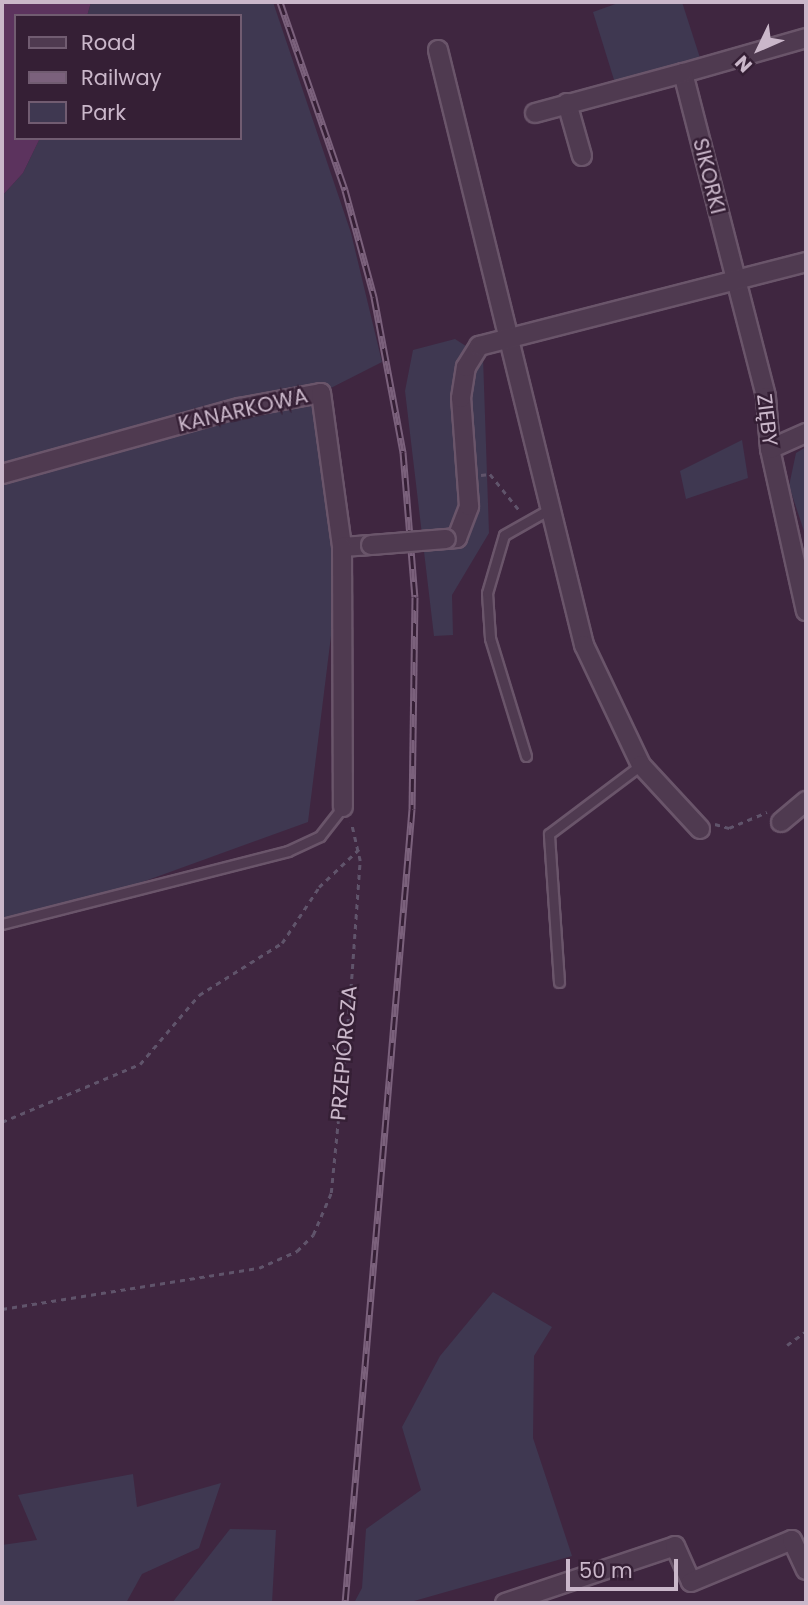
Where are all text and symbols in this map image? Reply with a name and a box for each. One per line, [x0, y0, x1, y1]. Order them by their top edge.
legend [14, 14, 242, 140]
north arrow [724, 14, 794, 84]
text: Road [81, 28, 136, 57]
text: N [729, 49, 758, 78]
text: Railway [81, 63, 162, 92]
text: Park [81, 98, 126, 127]
street label: SIKORKI [687, 136, 731, 216]
street label: KANARKOWA [176, 383, 310, 437]
street label: ZIĘBY [751, 392, 783, 448]
street label: PRZEPIÓRCZA [326, 984, 362, 1122]
scale bar [570, 1546, 682, 1590]
text: 50 m [579, 1556, 633, 1585]

